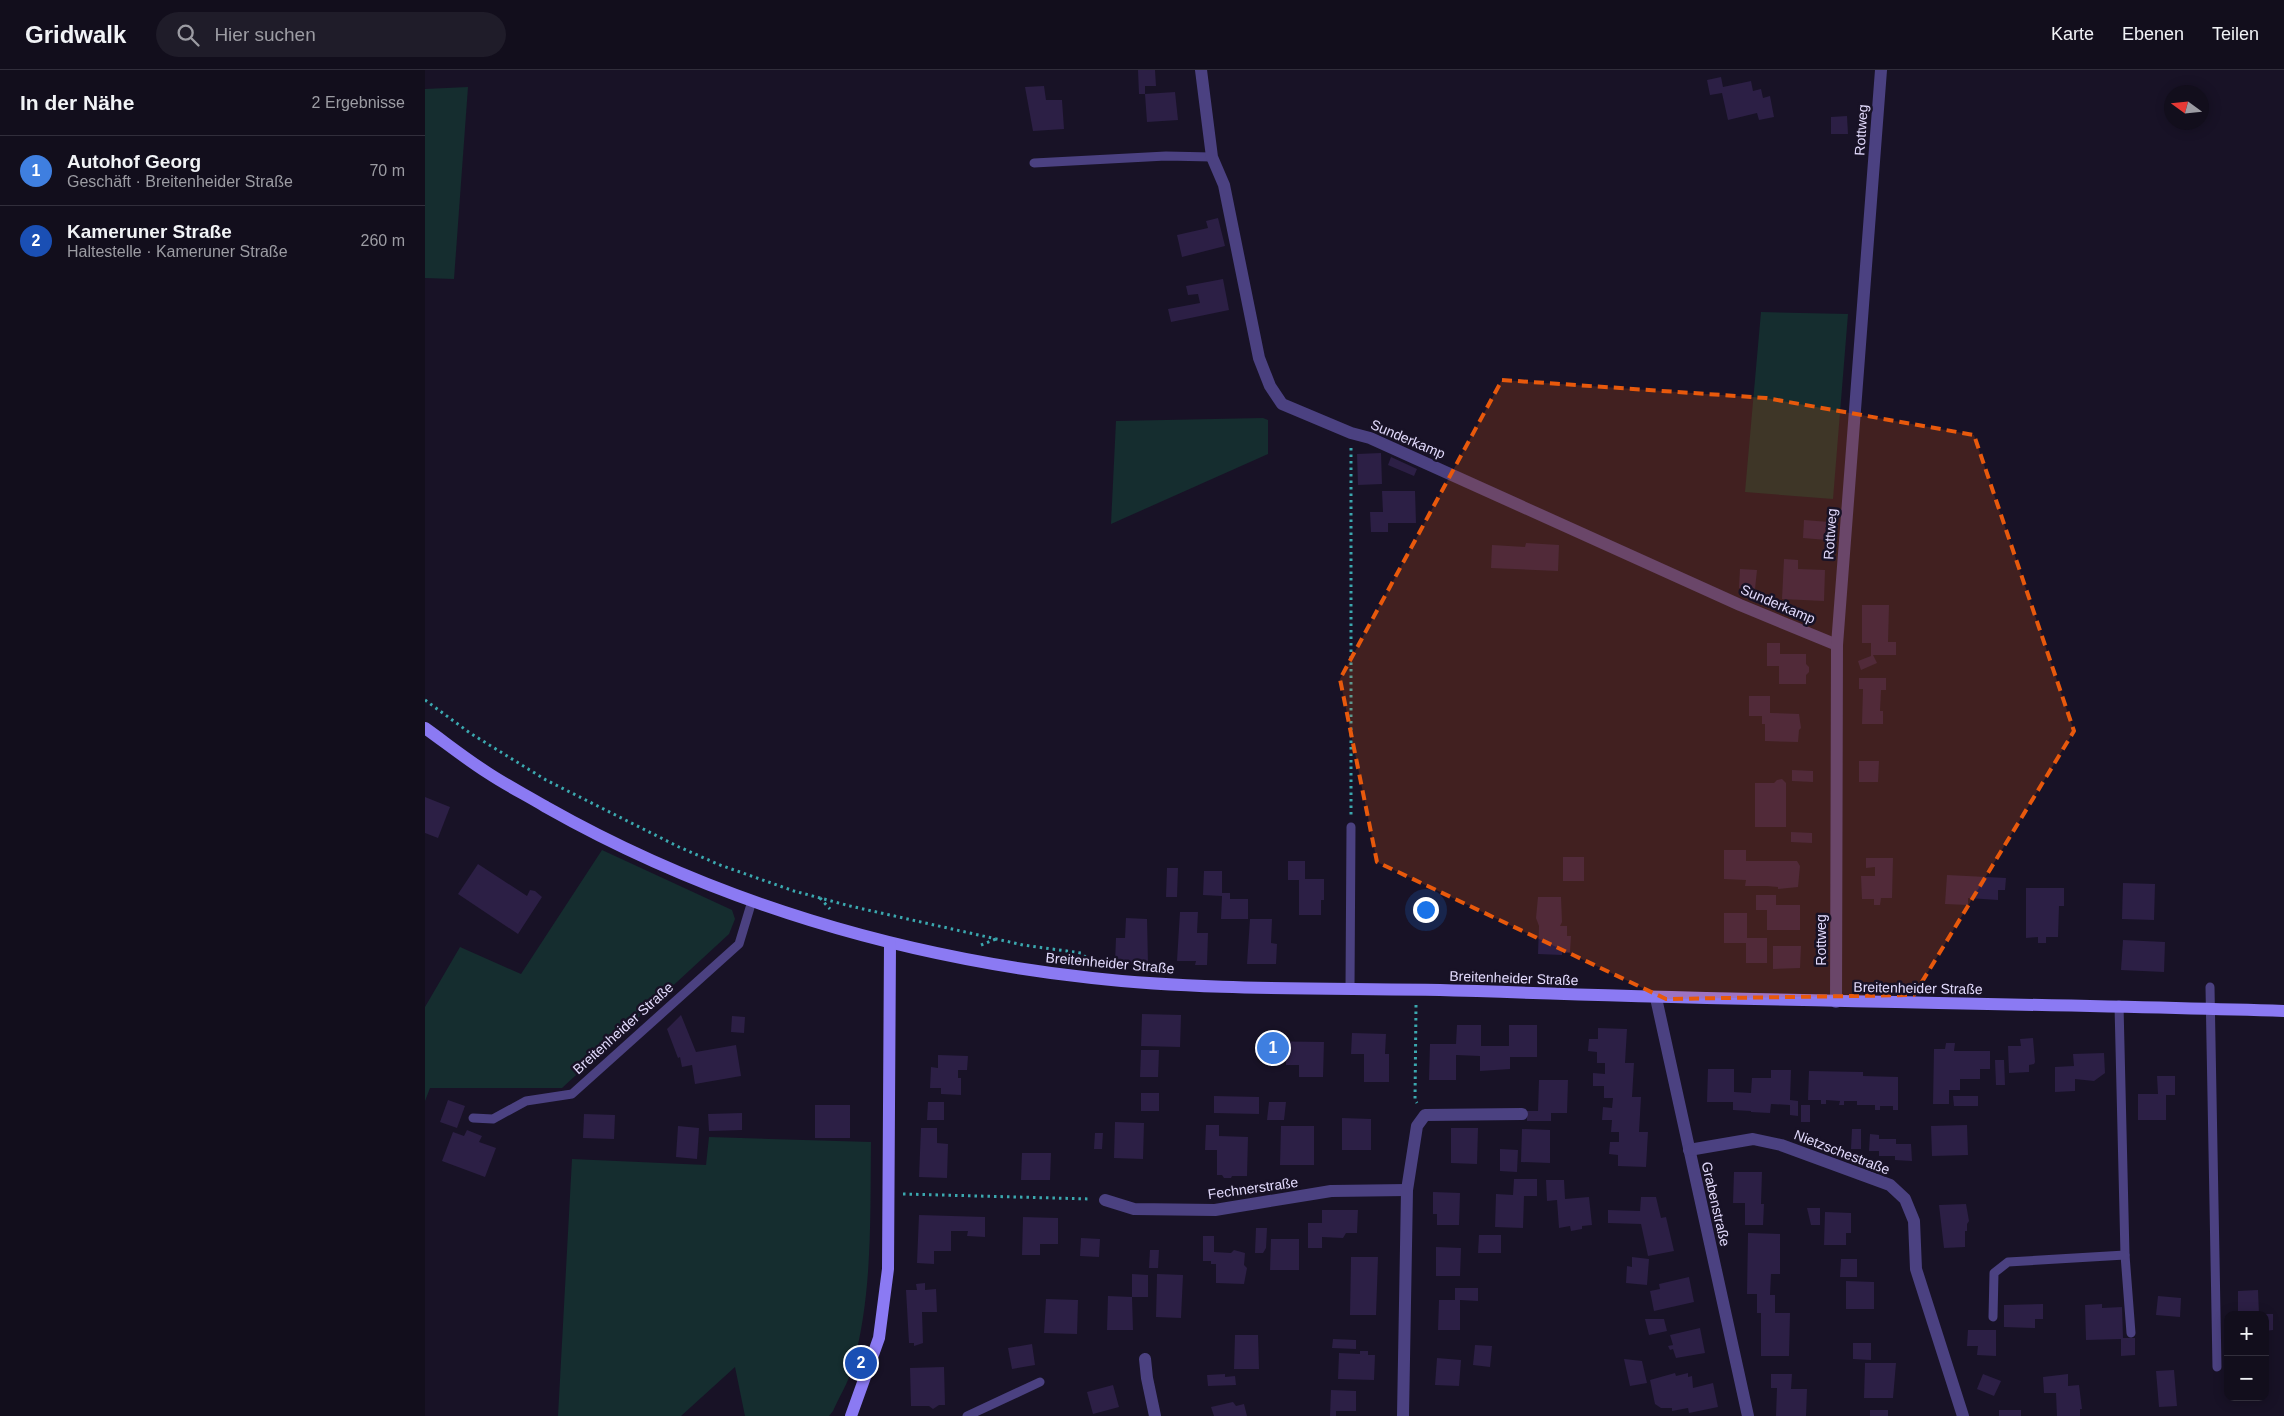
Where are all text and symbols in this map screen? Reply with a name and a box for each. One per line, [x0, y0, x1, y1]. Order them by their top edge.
search box [156, 12, 506, 57]
text: Gridwalk [25, 21, 126, 48]
icon: search [174, 21, 202, 49]
text: Hier suchen [214, 24, 316, 45]
text: Karte [2051, 24, 2094, 44]
text: Ebenen [2122, 24, 2184, 44]
text: Teilen [2212, 24, 2259, 44]
north arrow [2164, 85, 2209, 130]
text: In der Nähe [20, 91, 134, 114]
text: 2 Ergebnisse [312, 94, 405, 111]
street label: Rottweg [1851, 104, 1871, 156]
text: Autohof Georg [67, 151, 201, 172]
text: 1 [32, 162, 40, 179]
text: 70 m [369, 162, 405, 179]
text: Geschäft · Breitenheider Straße [67, 173, 293, 190]
text: Kameruner Straße [67, 221, 232, 242]
text: 2 [32, 232, 40, 249]
text: 260 m [361, 232, 405, 249]
text: Haltestelle · Kameruner Straße [67, 243, 288, 260]
street label: Sunderkamp [1368, 416, 1448, 462]
street label: Rottweg [1820, 508, 1840, 560]
street label: Sunderkamp [1738, 581, 1818, 627]
your location [1413, 897, 1439, 923]
street label: Rottweg [1813, 914, 1829, 966]
street label: Breitenheider Straße [1045, 949, 1175, 977]
street label: Breitenheider Straße [1449, 968, 1579, 988]
street label: Breitenheider Straße [570, 979, 677, 1077]
street label: Breitenheider Straße [1853, 979, 1983, 997]
pin: 1 [1257, 1029, 1289, 1067]
street label: Nietzschestraße [1792, 1126, 1892, 1178]
street label: Grabenstraße [1698, 1160, 1734, 1248]
street label: Fechnerstraße [1207, 1174, 1299, 1202]
map controls [2224, 1311, 2269, 1401]
button: + [2224, 1311, 2269, 1356]
pin: 2 [845, 1344, 877, 1382]
button: − [2224, 1356, 2269, 1401]

